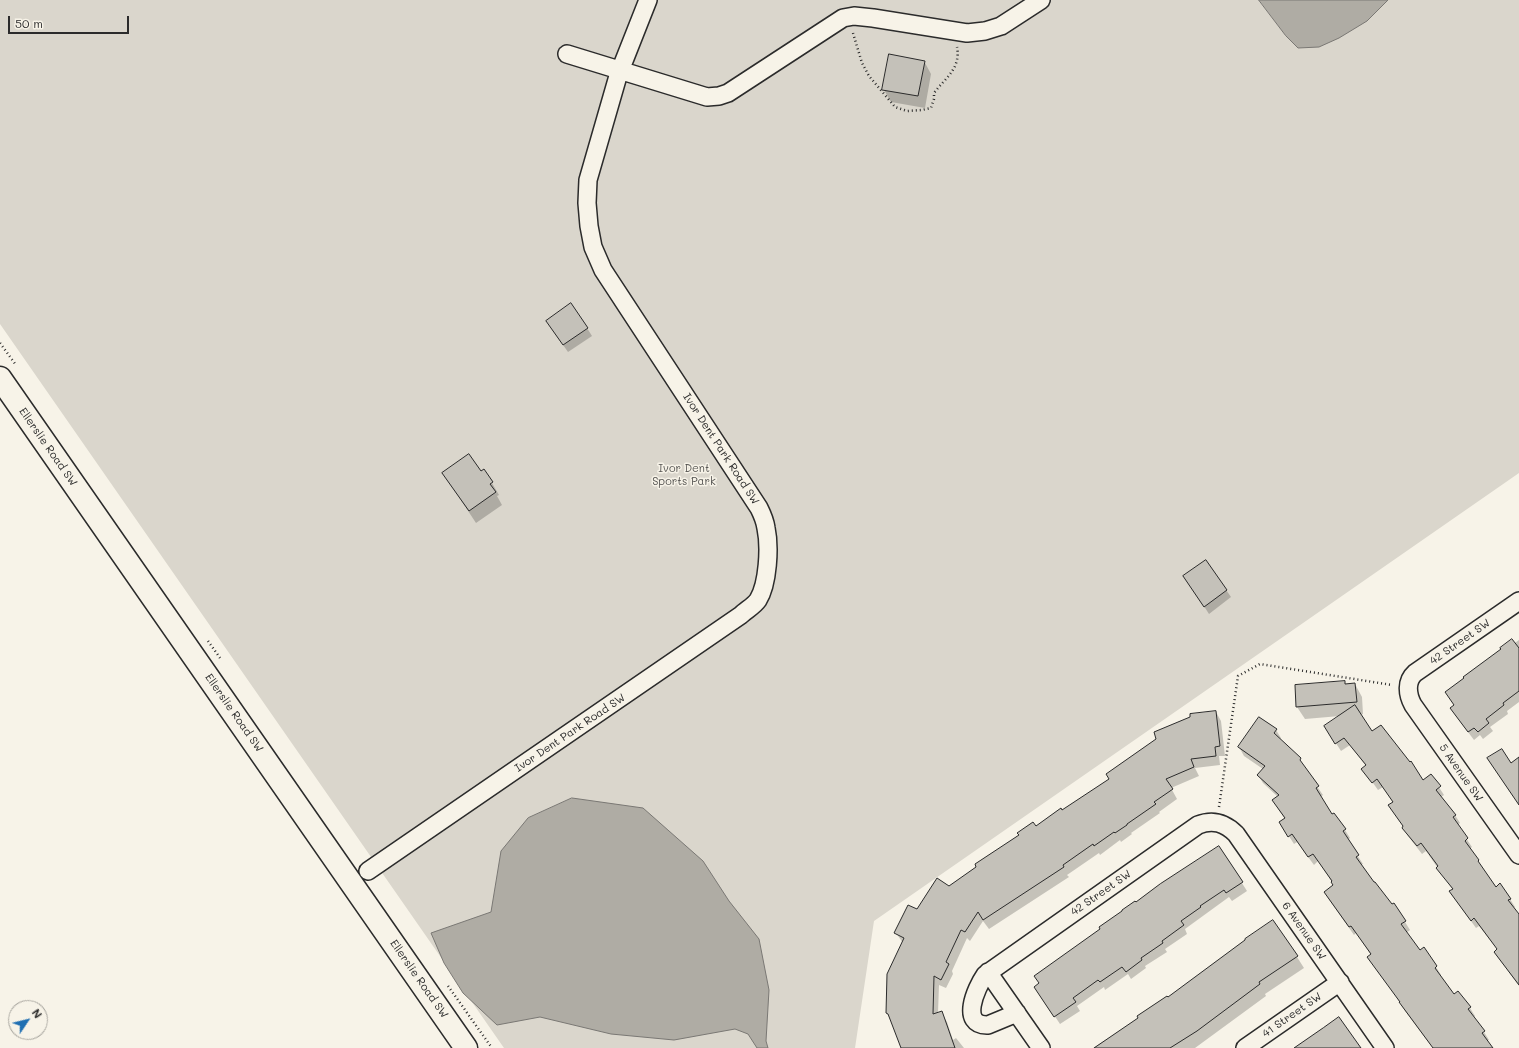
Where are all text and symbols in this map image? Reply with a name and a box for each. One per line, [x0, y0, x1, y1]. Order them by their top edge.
scale bar [10, 8, 131, 34]
text: 50 m [15, 15, 43, 31]
street label: Ivor Dent Park Road SW [680, 391, 762, 507]
street label: Ellerslie Road SW [16, 405, 80, 489]
park label: Ivor Dent Sports Park [652, 462, 716, 488]
street label: 42 Street SW [1427, 616, 1493, 668]
street label: Ellerslie Road SW [202, 671, 266, 755]
street label: Ivor Dent Park Road SW [512, 691, 628, 775]
street label: 5 Avenue SW [1436, 742, 1486, 804]
street label: 42 Street SW [1068, 867, 1134, 919]
street label: 6 Avenue SW [1279, 900, 1329, 962]
street label: Ellerslie Road SW [387, 937, 451, 1021]
street label: 41 Street SW [1260, 990, 1324, 1040]
north arrow [8, 1000, 48, 1040]
text: N [29, 1006, 46, 1021]

